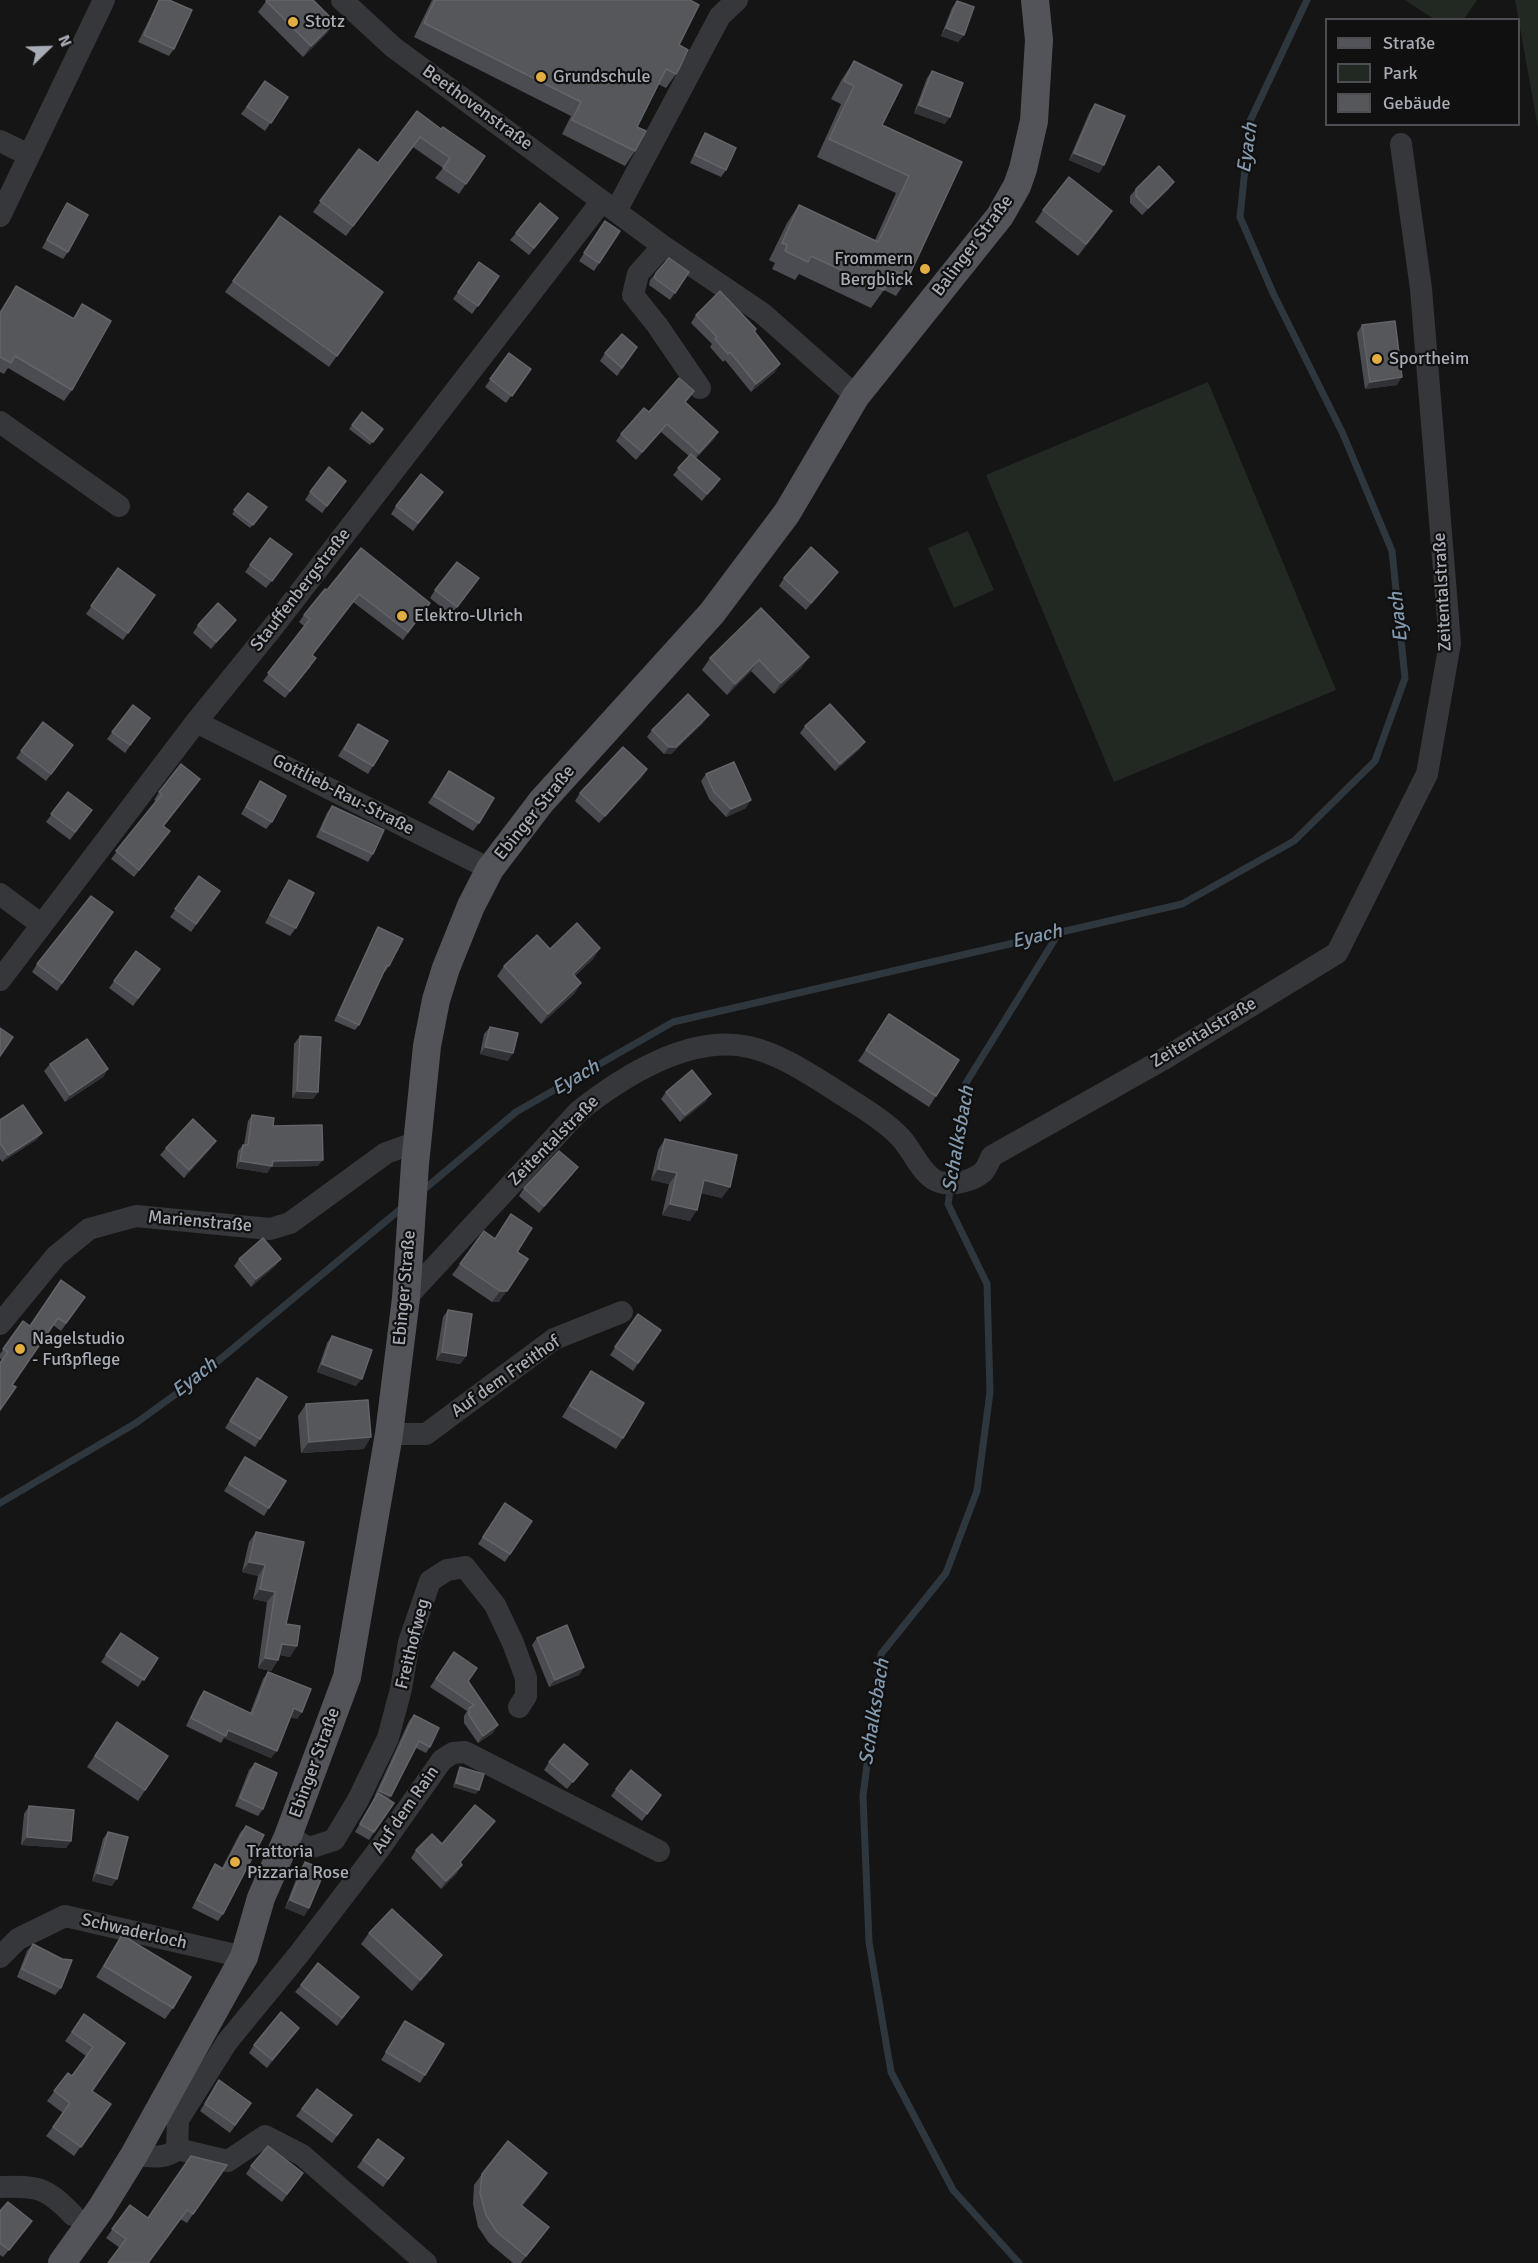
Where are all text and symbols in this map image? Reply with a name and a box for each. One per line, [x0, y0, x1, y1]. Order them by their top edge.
place label: Stotz [305, 11, 345, 33]
marker: Stotz [286, 15, 300, 29]
north arrow [18, 18, 78, 78]
legend [1325, 18, 1520, 126]
text: N [53, 32, 76, 50]
text: Straße [1383, 32, 1435, 54]
street label: Beethovenstraße [418, 61, 536, 155]
text: Park [1383, 62, 1418, 84]
place label: Grundschule [553, 66, 651, 88]
marker: Grundschule [534, 70, 548, 84]
text: Gebäude [1383, 92, 1451, 114]
water label: Eyach [1233, 121, 1263, 175]
street label: Balinger Straße [928, 191, 1018, 301]
place label: Frommern Bergblick [834, 248, 913, 290]
marker: Frommern Bergblick [918, 262, 932, 276]
place label: Sportheim [1389, 348, 1469, 370]
marker: Sportheim [1370, 352, 1384, 366]
street label: Stauffenbergstraße [246, 524, 356, 656]
street label: Zeitentalstraße [1429, 532, 1457, 652]
water label: Eyach [1384, 591, 1414, 643]
place label: Elektro-Ulrich [414, 605, 523, 627]
marker: Elektro-Ulrich [395, 609, 409, 623]
street label: Gottlieb-Rau-Straße [268, 750, 418, 840]
street label: Ebinger Straße [490, 761, 580, 865]
water label: Eyach [1010, 920, 1064, 954]
street label: Zeitentalstraße [1147, 993, 1261, 1073]
water label: Eyach [548, 1055, 604, 1101]
water label: Schalksbach [938, 1084, 980, 1194]
street label: Zeitentalstraße [504, 1091, 604, 1191]
street label: Marienstraße [147, 1207, 253, 1237]
street label: Ebinger Straße [389, 1229, 421, 1347]
place label: Nagelstudio - Fußpflege [32, 1328, 125, 1370]
street label: Auf dem Freithof [447, 1331, 565, 1423]
marker: Nagelstudio - Fußpflege [13, 1342, 27, 1356]
water label: Eyach [168, 1353, 222, 1403]
street label: Freithofweg [391, 1597, 435, 1691]
water label: Schalksbach [855, 1657, 895, 1767]
street label: Ebinger Straße [285, 1705, 345, 1821]
street label: Auf dem Rain [368, 1762, 444, 1858]
place label: Trattoria Pizzaria Rose [247, 1841, 349, 1884]
marker: Trattoria Pizzaria Rose [228, 1855, 242, 1869]
street label: Schwaderloch [79, 1909, 189, 1955]

